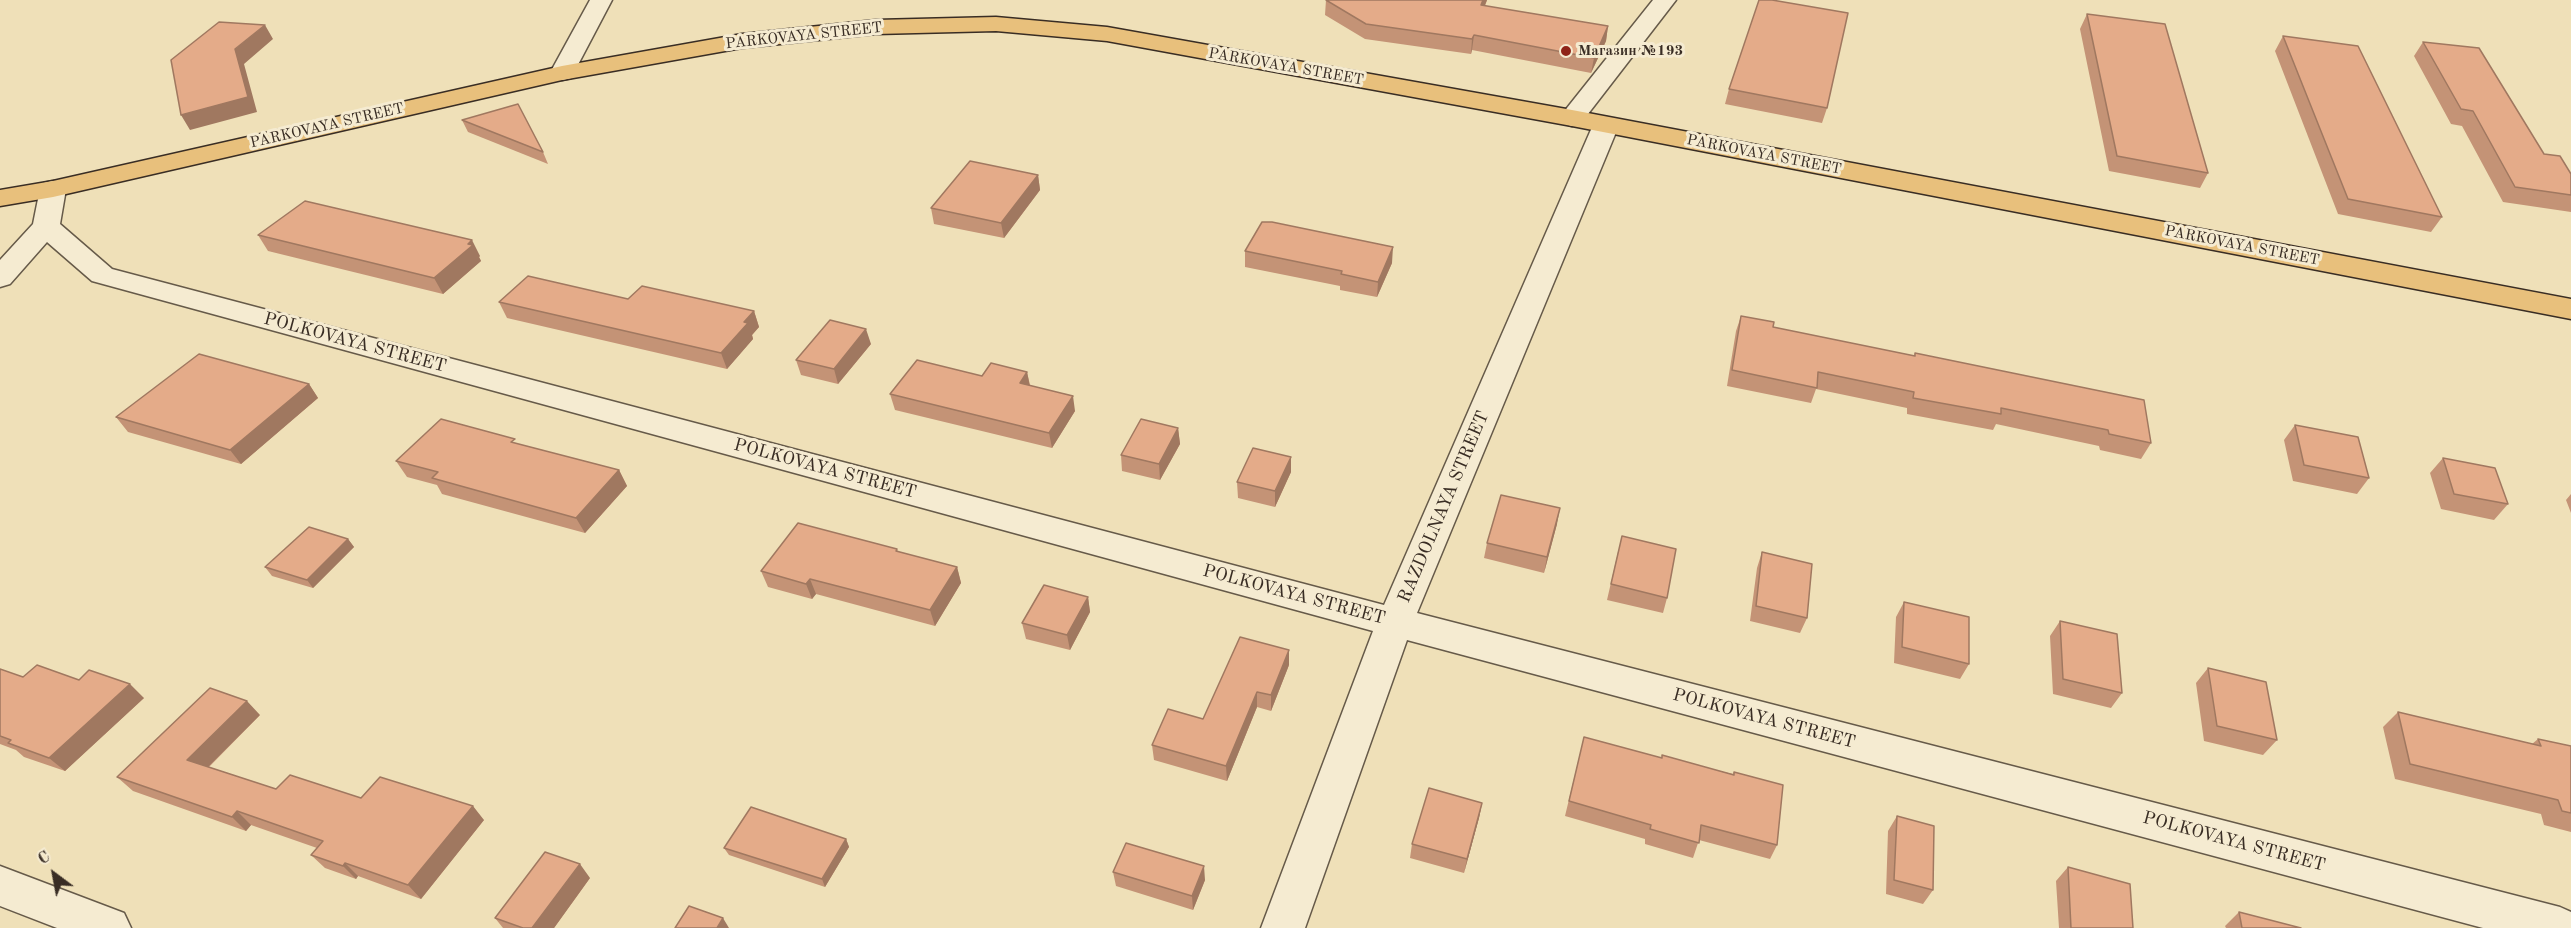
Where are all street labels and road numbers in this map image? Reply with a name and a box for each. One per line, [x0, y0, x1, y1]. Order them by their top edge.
street label: PARKOVAYA STREET [725, 19, 883, 53]
street label: PARKOVAYA STREET [1207, 44, 1365, 90]
street label: PARKOVAYA STREET [248, 100, 406, 152]
street label: PARKOVAYA STREET [1685, 131, 1843, 179]
street label: PARKOVAYA STREET [2163, 222, 2321, 270]
street label: POLKOVAYA STREET [261, 308, 449, 378]
street label: RAZDOLNAYA STREET [1394, 408, 1494, 606]
street label: POLKOVAYA STREET [731, 434, 919, 504]
street label: POLKOVAYA STREET [1200, 560, 1388, 630]
street label: POLKOVAYA STREET [1670, 684, 1858, 754]
street label: POLKOVAYA STREET [2140, 807, 2328, 877]

